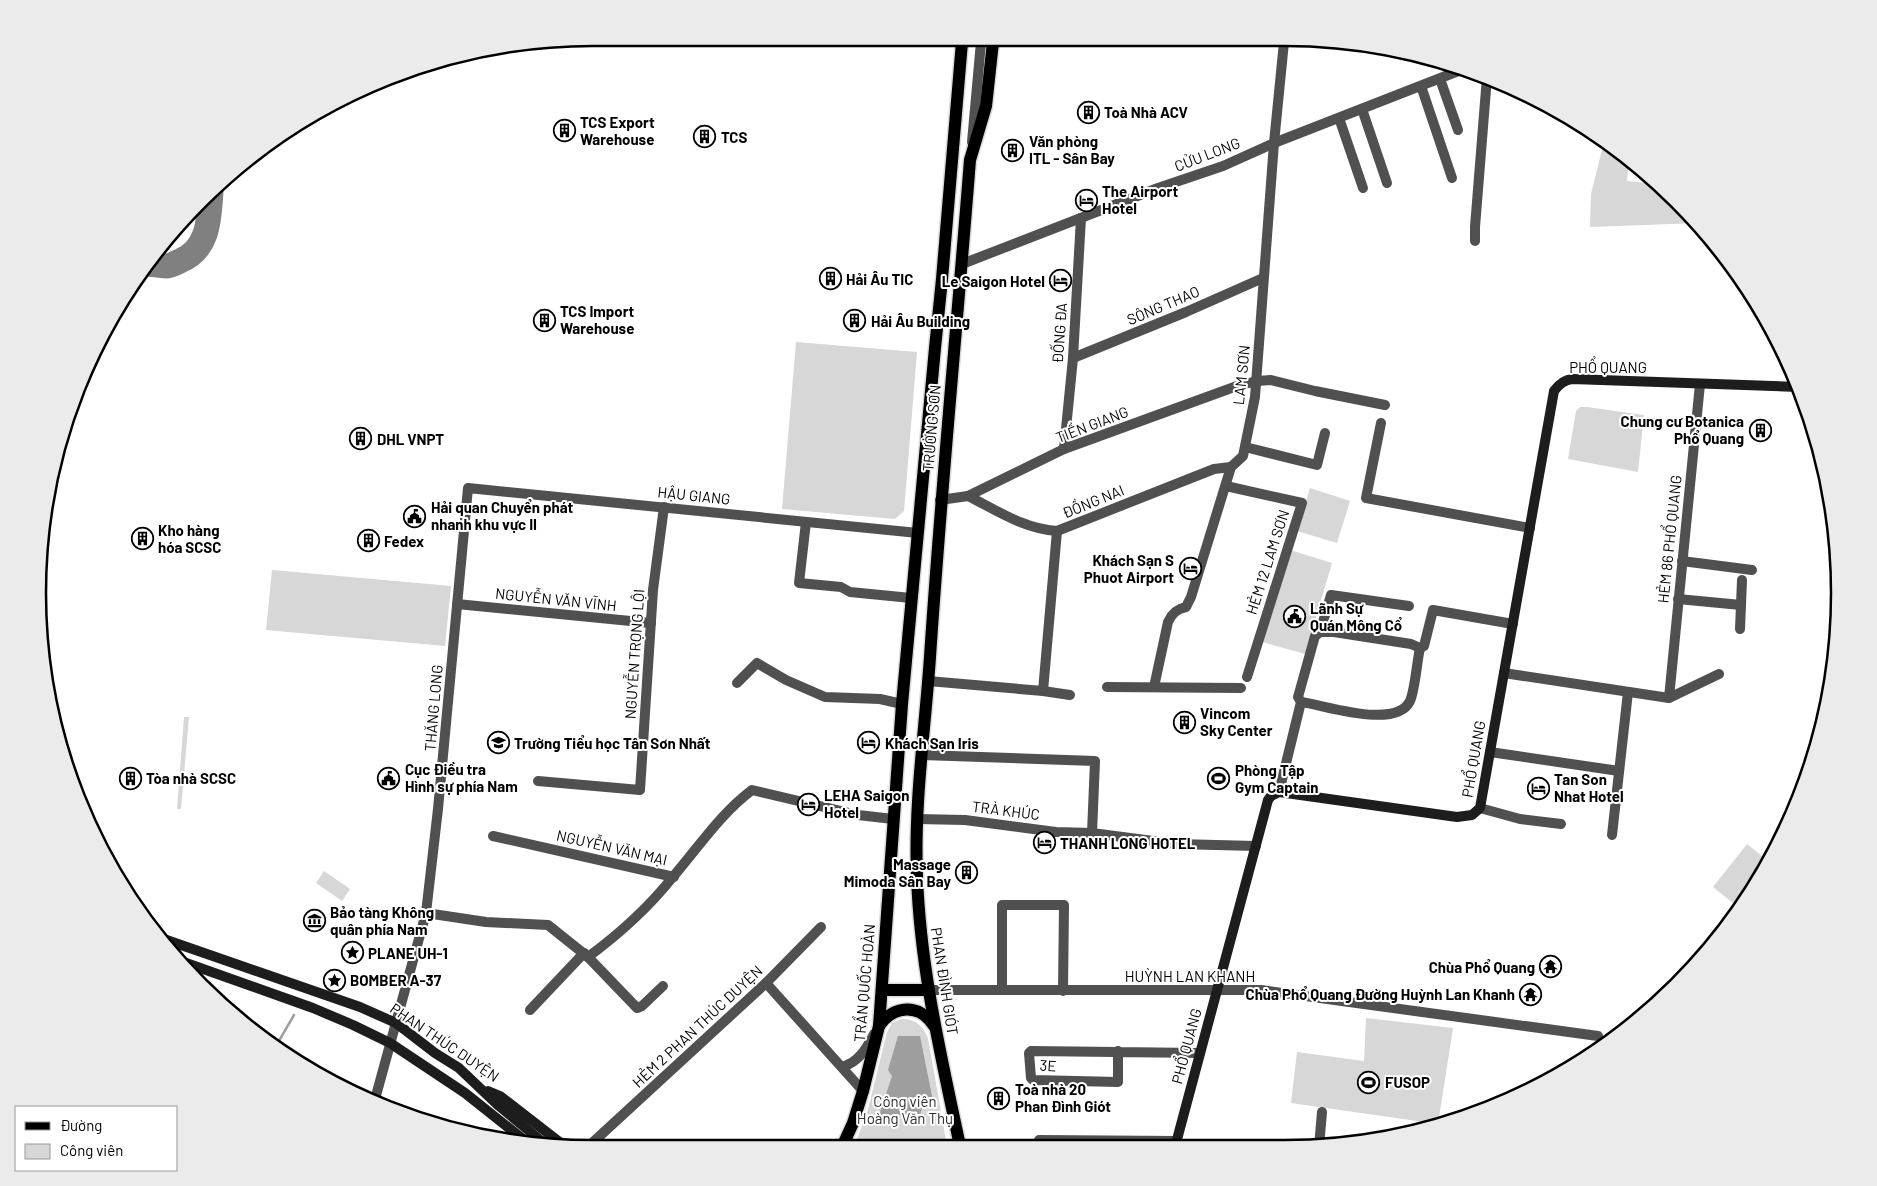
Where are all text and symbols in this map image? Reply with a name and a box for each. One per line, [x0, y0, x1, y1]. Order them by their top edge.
building icon: Toà Nhà ACV [1076, 100, 1100, 124]
place label: Toà Nhà ACV [1104, 103, 1188, 121]
place label: TCS Export Warehouse [580, 113, 655, 148]
building icon: TCS Export Warehouse [552, 119, 576, 143]
building icon: TCS [693, 125, 717, 149]
place label: TCS [721, 128, 747, 146]
place label: Văn phòng ITL - Sân Bay [1029, 132, 1115, 167]
street label: CỬU LONG [1172, 133, 1242, 175]
building icon: Văn phòng ITL - Sân Bay [1001, 138, 1025, 162]
place label: The Airport Hotel [1102, 182, 1178, 217]
hotel icon: The Airport Hotel [1074, 188, 1098, 212]
building icon: Hải Âu TIC [818, 267, 842, 291]
hotel icon: Le Saigon Hotel [1049, 269, 1073, 293]
place label: Hải Âu TIC [846, 270, 913, 288]
place label: Le Saigon Hotel [942, 272, 1045, 290]
street label: SÔNG THAO [1124, 282, 1202, 328]
place label: TCS Import Warehouse [560, 302, 635, 337]
street label: ĐỐNG ĐA [1047, 302, 1070, 364]
building icon: TCS Import Warehouse [532, 308, 556, 332]
building icon: Hải Âu Building [843, 309, 867, 333]
place label: Hải Âu Building [871, 312, 970, 330]
street label: LAM SƠN [1229, 344, 1253, 406]
street label: PHỔ QUANG [1569, 356, 1647, 376]
street label: TRƯỜNG SƠN [918, 384, 944, 472]
street label: TIỀN GIANG [1053, 401, 1131, 446]
place label: Chung cư Botanica Phổ Quang [1621, 412, 1744, 447]
building icon: Chung cư Botanica Phổ Quang [1748, 418, 1772, 442]
building icon: DHL VNPT [349, 427, 373, 451]
place label: DHL VNPT [377, 430, 444, 448]
street label: HẺM 86 PHỔ QUANG [1651, 474, 1685, 604]
street label: ĐỒNG NAI [1059, 480, 1127, 522]
street label: HẬU GIANG [657, 482, 731, 508]
place label: Hải quan Chuyển phát nhanh khu vực II [431, 498, 574, 533]
public building icon: Hải quan Chuyển phát nhanh khu vực II [403, 504, 427, 528]
street label: HẺM 12 LAM SƠN [1242, 507, 1292, 617]
place label: Kho hàng hóa SCSC [158, 521, 221, 556]
building icon: Kho hàng hóa SCSC [130, 527, 154, 551]
building icon: Fedex [356, 529, 380, 553]
place label: Fedex [384, 532, 424, 550]
place label: Khách Sạn S Phuot Airport [1084, 551, 1174, 586]
hotel icon: Khách Sạn S Phuot Airport [1178, 557, 1202, 581]
street label: NGUYỄN VĂN VĨNH [494, 583, 618, 614]
street label: NGUYỄN TRỌNG LỘI [619, 588, 648, 720]
place label: Lãnh Sự Quán Mông Cổ [1310, 599, 1402, 634]
public building icon: Lãnh Sự Quán Mông Cổ [1282, 605, 1306, 629]
street label: THĂNG LONG [420, 664, 446, 752]
place label: Vincom Sky Center [1200, 704, 1273, 739]
building icon: Vincom Sky Center [1172, 710, 1196, 734]
street label: PHỔ QUANG [1455, 719, 1489, 799]
school or university icon: Trường Tiểu học Tân Sơn Nhất [486, 731, 510, 755]
hotel icon: Khách Sạn Iris [857, 731, 881, 755]
place label: Trường Tiểu học Tân Sơn Nhất [514, 734, 711, 752]
place label: Khách Sạn Iris [885, 734, 979, 752]
place label: Cục Điều tra Hình sự phía Nam [405, 760, 518, 795]
place label: Phòng Tập Gym Captain [1235, 761, 1318, 796]
building icon: Tòa nhà SCSC [118, 766, 142, 790]
public building icon: Cục Điều tra Hình sự phía Nam [377, 766, 401, 790]
sports icon: Phòng Tập Gym Captain [1207, 767, 1231, 791]
place label: Tòa nhà SCSC [146, 769, 236, 787]
place label: Tan Son Nhat Hotel [1554, 770, 1624, 805]
hotel icon: Tan Son Nhat Hotel [1526, 776, 1550, 800]
place label: LEHA Saigon Hotel [824, 786, 909, 821]
hotel icon: LEHA Saigon Hotel [796, 792, 820, 816]
street label: TRÀ KHÚC [971, 797, 1041, 823]
street label: NGUYỄN VĂN MẠI [555, 825, 669, 868]
hotel icon: THANH LONG HOTEL [1032, 831, 1056, 855]
place label: THANH LONG HOTEL [1060, 834, 1196, 852]
place label: Massage Mimoda Sân Bay [844, 855, 951, 890]
building icon: Massage Mimoda Sân Bay [955, 861, 979, 885]
place label: Bảo tàng Không quân phía Nam [330, 903, 434, 938]
museum icon: Bảo tàng Không quân phía Nam [302, 909, 326, 933]
street label: TRẦN QUỐC HOÀN [849, 923, 878, 1043]
street label: PHAN ĐÌNH GIÓT [928, 926, 962, 1036]
place icon: PLANE UH-1 [340, 941, 364, 965]
place label: PLANE UH-1 [368, 944, 448, 962]
temple icon: Chùa Phổ Quang [1539, 955, 1563, 979]
place label: Chùa Phổ Quang [1429, 958, 1535, 976]
street label: HẺM 2 PHAN THÚC DUYỆN [628, 961, 766, 1091]
street label: HUỲNH LAN KHANH [1125, 967, 1255, 985]
place icon: BOMBER A-37 [322, 968, 346, 992]
place label: BOMBER A-37 [350, 971, 442, 989]
temple icon: Chùa Phổ Quang Đường Huỳnh Lan Khanh [1519, 982, 1543, 1006]
place label: Chùa Phổ Quang Đường Huỳnh Lan Khanh [1246, 985, 1515, 1003]
street label: PHAN THÚC DUYỆN [387, 999, 503, 1085]
street label: PHỔ QUANG [1165, 1006, 1205, 1086]
street label: 3E [1039, 1055, 1057, 1075]
sports icon: FUSOP [1357, 1070, 1381, 1094]
place label: FUSOP [1385, 1073, 1430, 1091]
place label: Toà nhà 20 Phan Đình Giót [1015, 1080, 1111, 1115]
building icon: Toà nhà 20 Phan Đình Giót [987, 1086, 1011, 1110]
park label: Công viên Hoàng Văn Thụ [857, 1092, 953, 1127]
legend [15, 1106, 178, 1171]
text: Đường [60, 1116, 102, 1134]
text: Công viên [60, 1141, 123, 1159]

